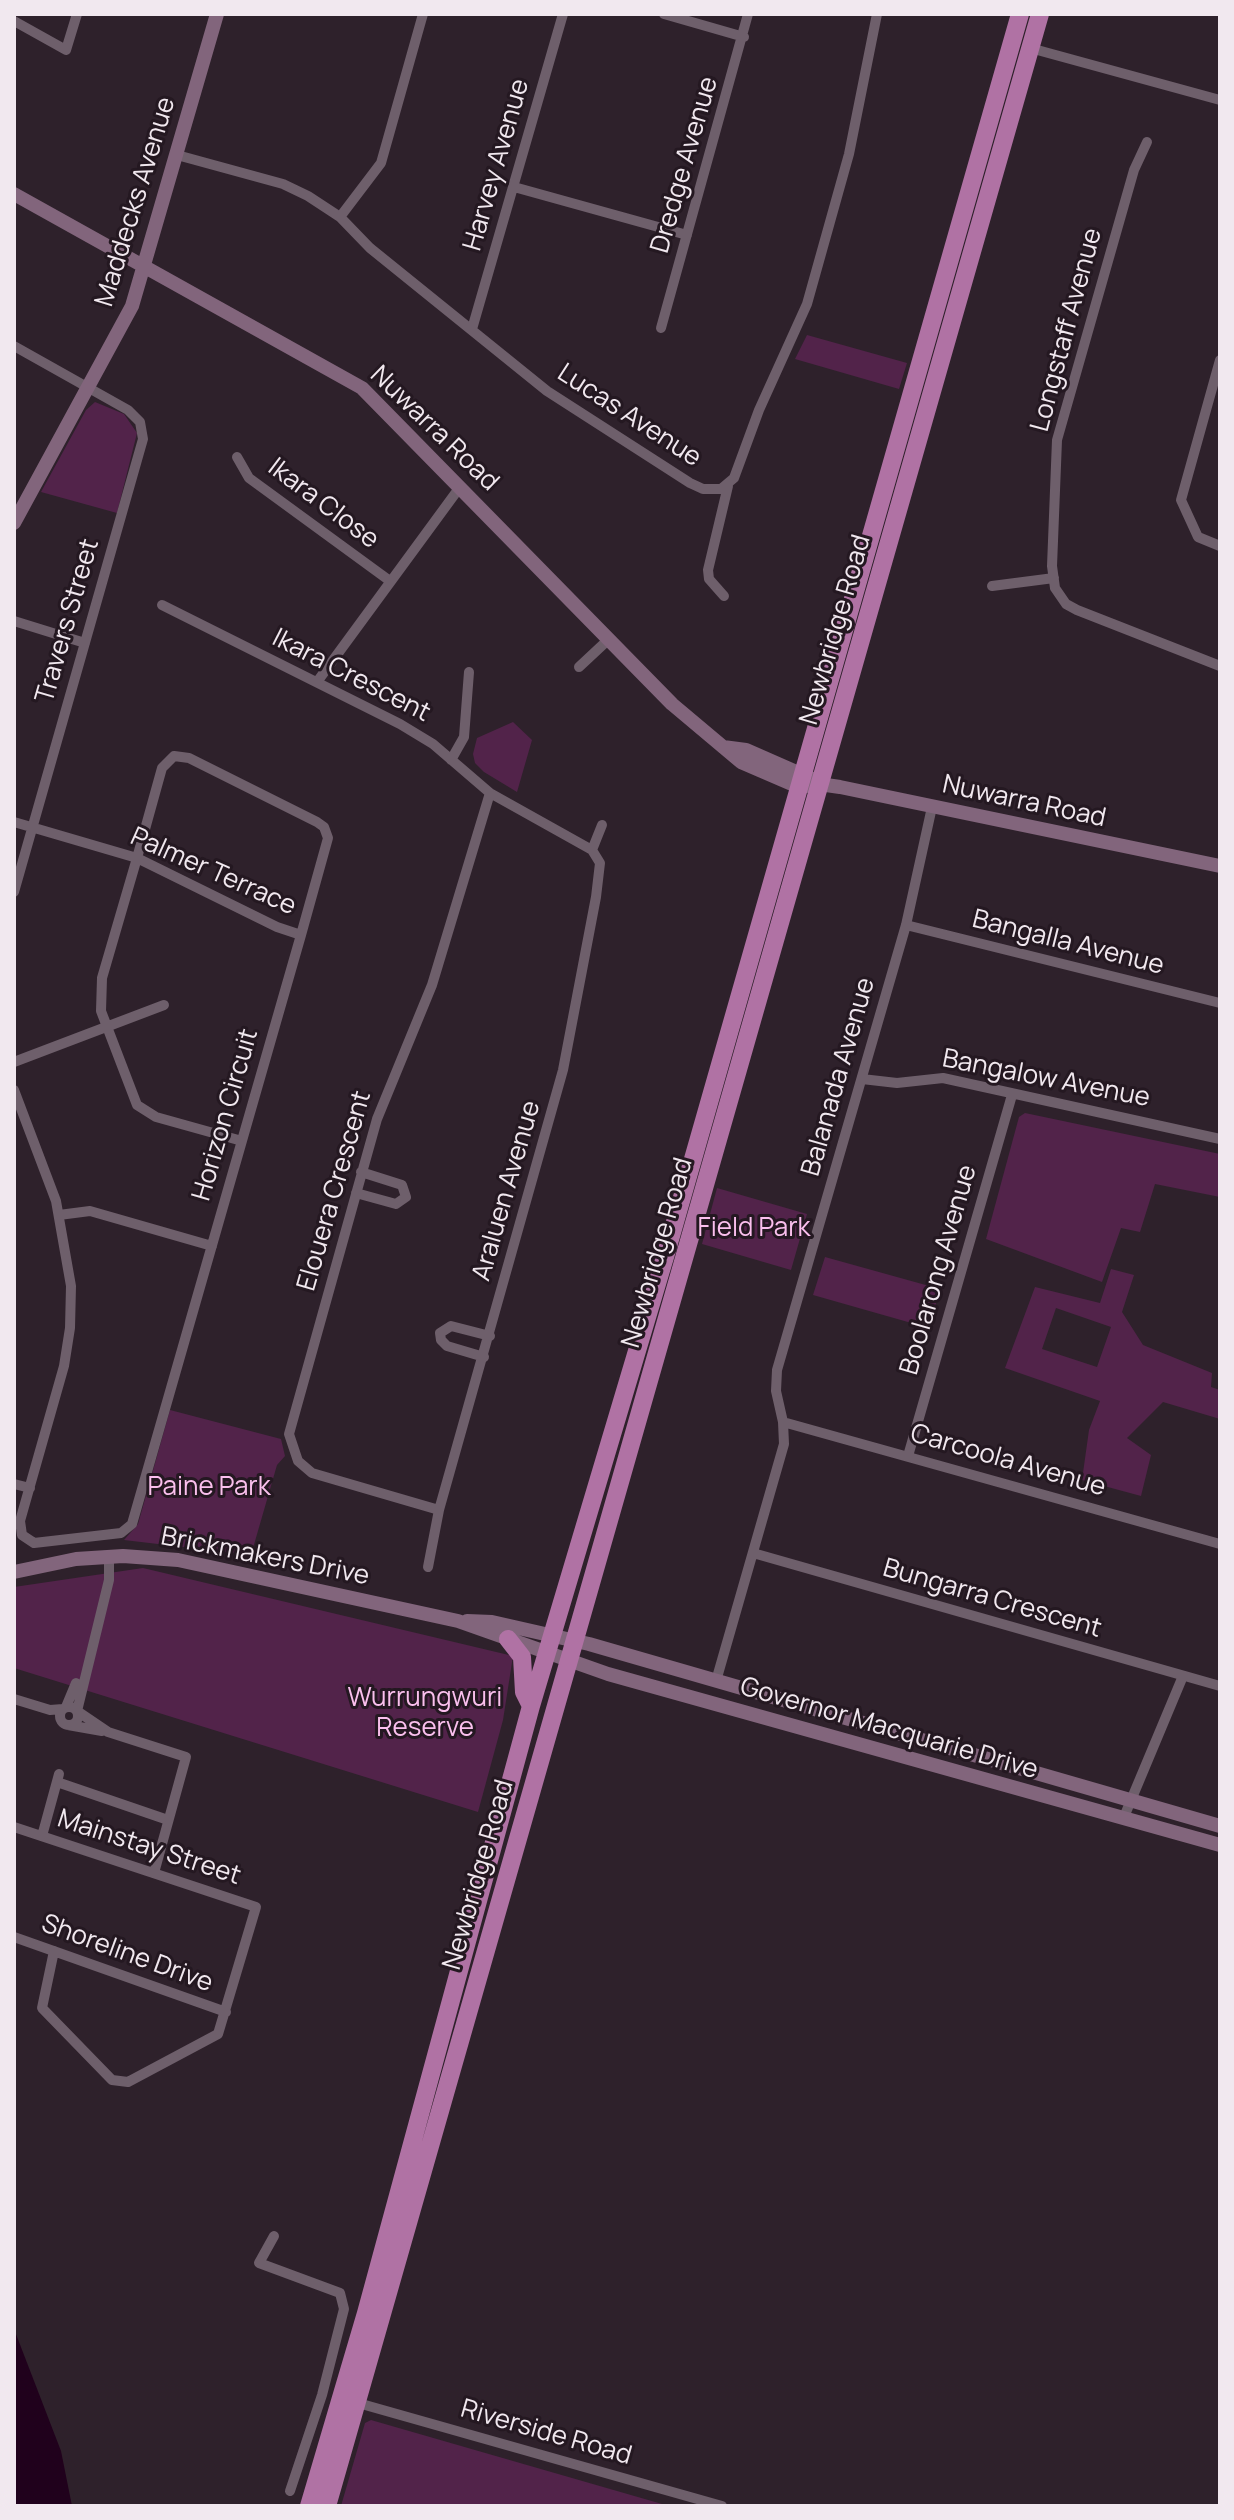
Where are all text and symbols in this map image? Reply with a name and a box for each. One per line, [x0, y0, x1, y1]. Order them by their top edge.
street label: Dredge Avenue [645, 73, 725, 257]
street label: Harvey Avenue [458, 76, 536, 254]
street label: Maddecks Avenue [89, 94, 183, 310]
street label: Longstaff Avenue [1025, 225, 1109, 435]
street label: Lucas Avenue [551, 358, 707, 474]
street label: Nuwarra Road [363, 360, 505, 498]
street label: Ikara Close [261, 452, 385, 556]
street label: Newbridge Road [794, 531, 878, 729]
street label: Travers Street [30, 536, 106, 706]
street label: Ikara Crescent [267, 623, 435, 729]
street label: Nuwarra Road [939, 769, 1109, 835]
street label: Palmer Terrace [125, 822, 301, 922]
street label: Bangalla Avenue [969, 904, 1167, 982]
street label: Balanada Avenue [796, 974, 882, 1180]
street label: Horizon Circuit [187, 1025, 265, 1205]
street label: Bangalow Avenue [940, 1044, 1152, 1114]
street label: Elouera Crescent [292, 1087, 378, 1295]
street label: Araluen Avenue [466, 1097, 548, 1285]
street label: Newbridge Road [616, 1154, 700, 1352]
street label: Boolarong Avenue [894, 1162, 984, 1378]
park label: Field Park [698, 1213, 810, 1245]
street label: Carcoola Avenue [907, 1418, 1109, 1504]
park label: Paine Park [147, 1472, 271, 1504]
street label: Brickmakers Drive [158, 1522, 372, 1592]
street label: Bungarra Crescent [879, 1553, 1105, 1645]
street label: Governor Macquarie Drive [736, 1672, 1042, 1786]
park label: Wurrungwuri Reserve [348, 1683, 502, 1744]
street label: Newbridge Road [437, 1776, 521, 1974]
street label: Mainstay Street [53, 1804, 245, 1892]
street label: Shoreline Drive [37, 1909, 217, 1999]
street label: Riverside Road [457, 2394, 635, 2472]

